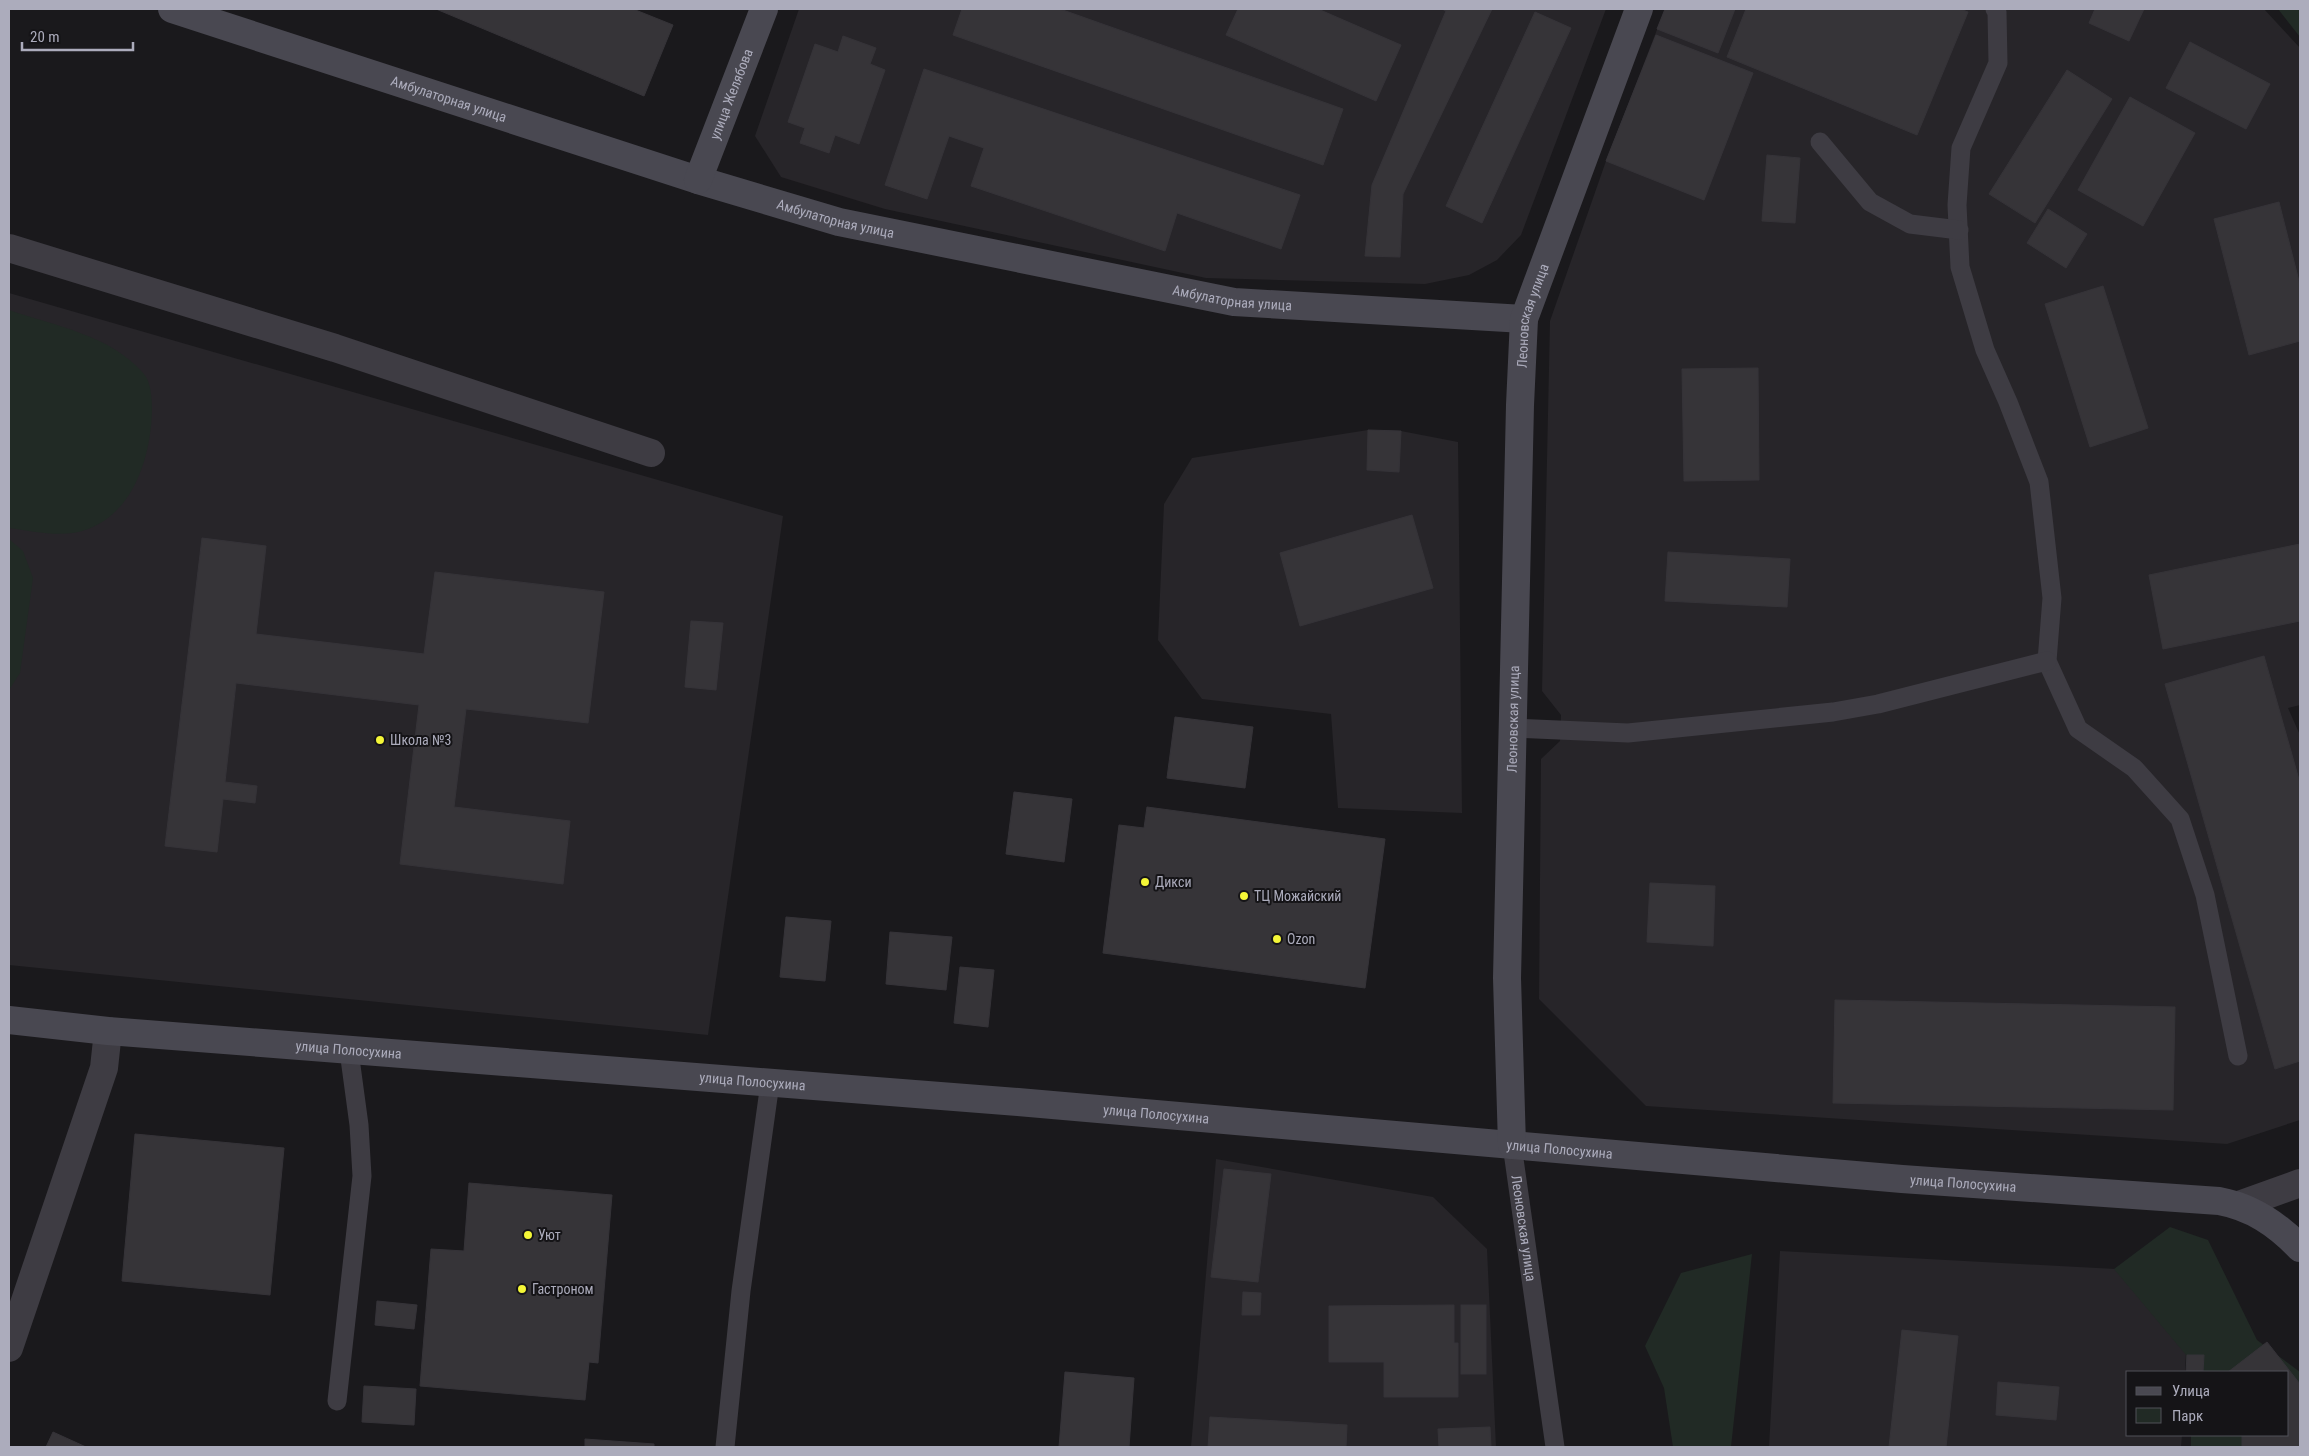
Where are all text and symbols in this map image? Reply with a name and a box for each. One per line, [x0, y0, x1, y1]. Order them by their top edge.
scale bar [22, 20, 134, 52]
text: 20 m [30, 28, 60, 46]
street label: улица Желябова [706, 46, 756, 142]
street label: Амбулаторная улица [389, 73, 509, 125]
street label: Амбулаторная улица [775, 196, 896, 241]
street label: Леоновская улица [1514, 262, 1552, 368]
street label: Амбулаторная улица [1171, 282, 1292, 313]
street label: Леоновская улица [1504, 665, 1522, 773]
place label: Школа №3 [390, 732, 451, 748]
marker: Школа №3 [374, 734, 386, 746]
place label: Дикси [1155, 874, 1192, 890]
marker: Дикси [1139, 876, 1151, 888]
place label: ТЦ Можайский [1254, 888, 1341, 904]
marker: ТЦ Можайский [1238, 890, 1250, 902]
place label: Ozon [1287, 931, 1315, 947]
marker: Ozon [1271, 933, 1283, 945]
street label: улица Полосухина [295, 1038, 402, 1062]
street label: улица Полосухина [699, 1069, 806, 1093]
street label: улица Полосухина [1102, 1101, 1210, 1127]
street label: улица Полосухина [1506, 1137, 1613, 1162]
street label: улица Полосухина [1910, 1172, 2017, 1195]
street label: Леоновская улица [1508, 1174, 1539, 1282]
place label: Уют [538, 1227, 561, 1243]
marker: Уют [522, 1229, 534, 1241]
place label: Гастроном [532, 1281, 594, 1297]
marker: Гастроном [516, 1283, 528, 1295]
legend [2126, 1371, 2289, 1436]
text: Улица [2172, 1382, 2210, 1400]
text: Парк [2172, 1407, 2203, 1425]

